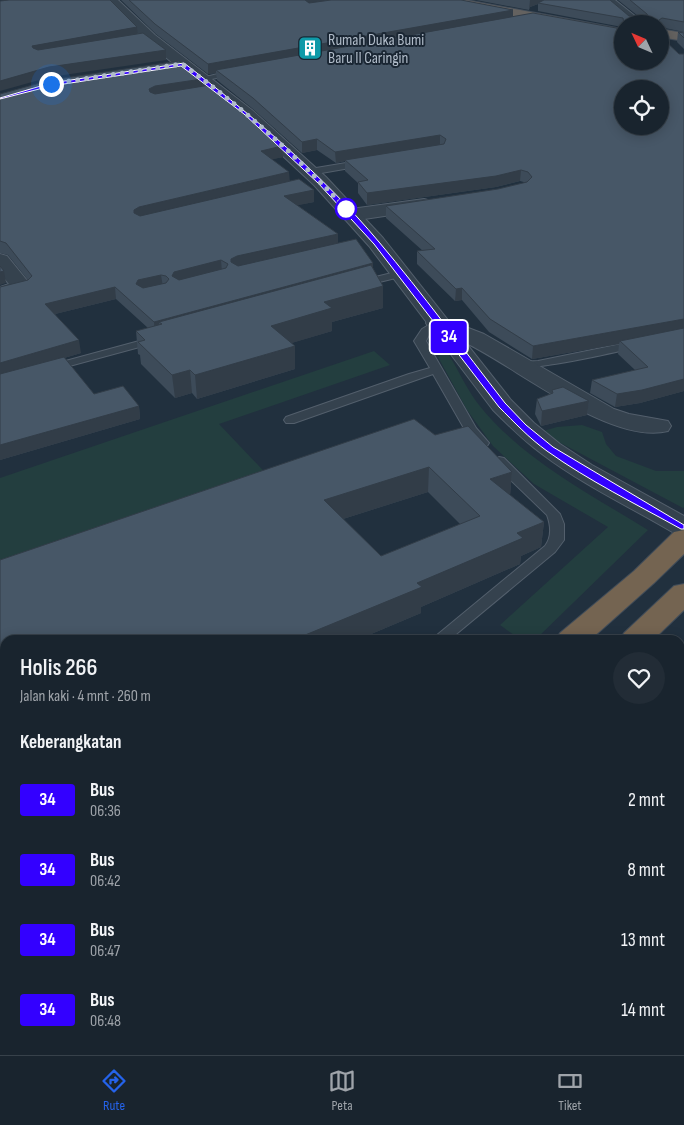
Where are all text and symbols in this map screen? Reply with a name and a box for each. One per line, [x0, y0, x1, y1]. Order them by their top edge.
north arrow [614, 15, 669, 70]
map controls [614, 15, 669, 135]
place label: Rumah Duka Bumi Baru II Caringin [328, 31, 424, 68]
building icon: Rumah Duka Bumi Baru II Caringin [297, 35, 323, 61]
your location [39, 72, 64, 97]
button: locate [614, 80, 669, 135]
unlabelled marker [335, 198, 357, 220]
line badge: 34 [426, 321, 472, 353]
text: 34 [441, 326, 457, 347]
button: heart [613, 652, 665, 704]
text: Holis 266 [20, 653, 97, 682]
text: Jalan kaki · 4 mnt · 260 m [20, 687, 151, 706]
text: Keberangkatan [20, 731, 122, 754]
text: Bus [90, 779, 115, 802]
text: 34 [39, 789, 56, 810]
text: 2 mnt [628, 789, 665, 812]
text: 06:36 [90, 802, 121, 821]
text: Bus [90, 849, 115, 872]
text: 34 [39, 859, 56, 880]
text: 8 mnt [627, 859, 665, 882]
text: 06:42 [90, 872, 121, 891]
text: Bus [90, 919, 115, 942]
text: 34 [39, 929, 56, 950]
text: 13 mnt [621, 929, 665, 952]
text: 06:47 [90, 942, 120, 961]
text: Bus [90, 989, 115, 1012]
text: 34 [39, 999, 56, 1020]
text: 14 mnt [621, 999, 665, 1022]
text: 06:48 [90, 1012, 121, 1031]
tab: Rute [100, 1067, 128, 1114]
tab: Peta [328, 1067, 356, 1114]
tab: Tiket [556, 1067, 584, 1114]

